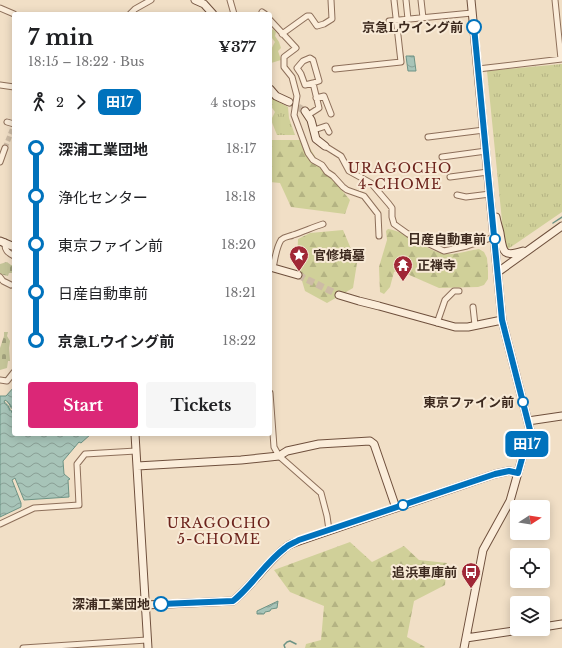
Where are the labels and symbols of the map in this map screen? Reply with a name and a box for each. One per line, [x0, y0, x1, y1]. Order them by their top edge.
place label: 京急Lウイング前 [362, 19, 463, 36]
marker: 京急Lウイング前 [466, 19, 482, 35]
district label: URAGOCHO 4-CHOME [348, 159, 452, 193]
place label: 日産自動車前 [408, 231, 486, 248]
marker: 日産自動車前 [489, 233, 501, 245]
place icon: 官修墳墓 [288, 244, 310, 272]
place label: 官修墳墓 [313, 247, 365, 264]
temple icon: 正禅寺 [392, 254, 414, 282]
place label: 正禅寺 [417, 257, 456, 274]
place label: 東京ファイン前 [423, 394, 514, 411]
marker: 東京ファイン前 [517, 396, 529, 408]
line badge: 田17 [504, 431, 550, 457]
unlabelled marker [397, 499, 409, 511]
north arrow [510, 500, 550, 540]
district label: URAGOCHO 5-CHOME [167, 514, 271, 548]
bus stop icon: 追浜車庫前 [460, 561, 482, 589]
place label: 追浜車庫前 [392, 564, 457, 581]
place label: 深浦工業団地 [72, 596, 150, 613]
marker: 深浦工業団地 [153, 596, 169, 612]

